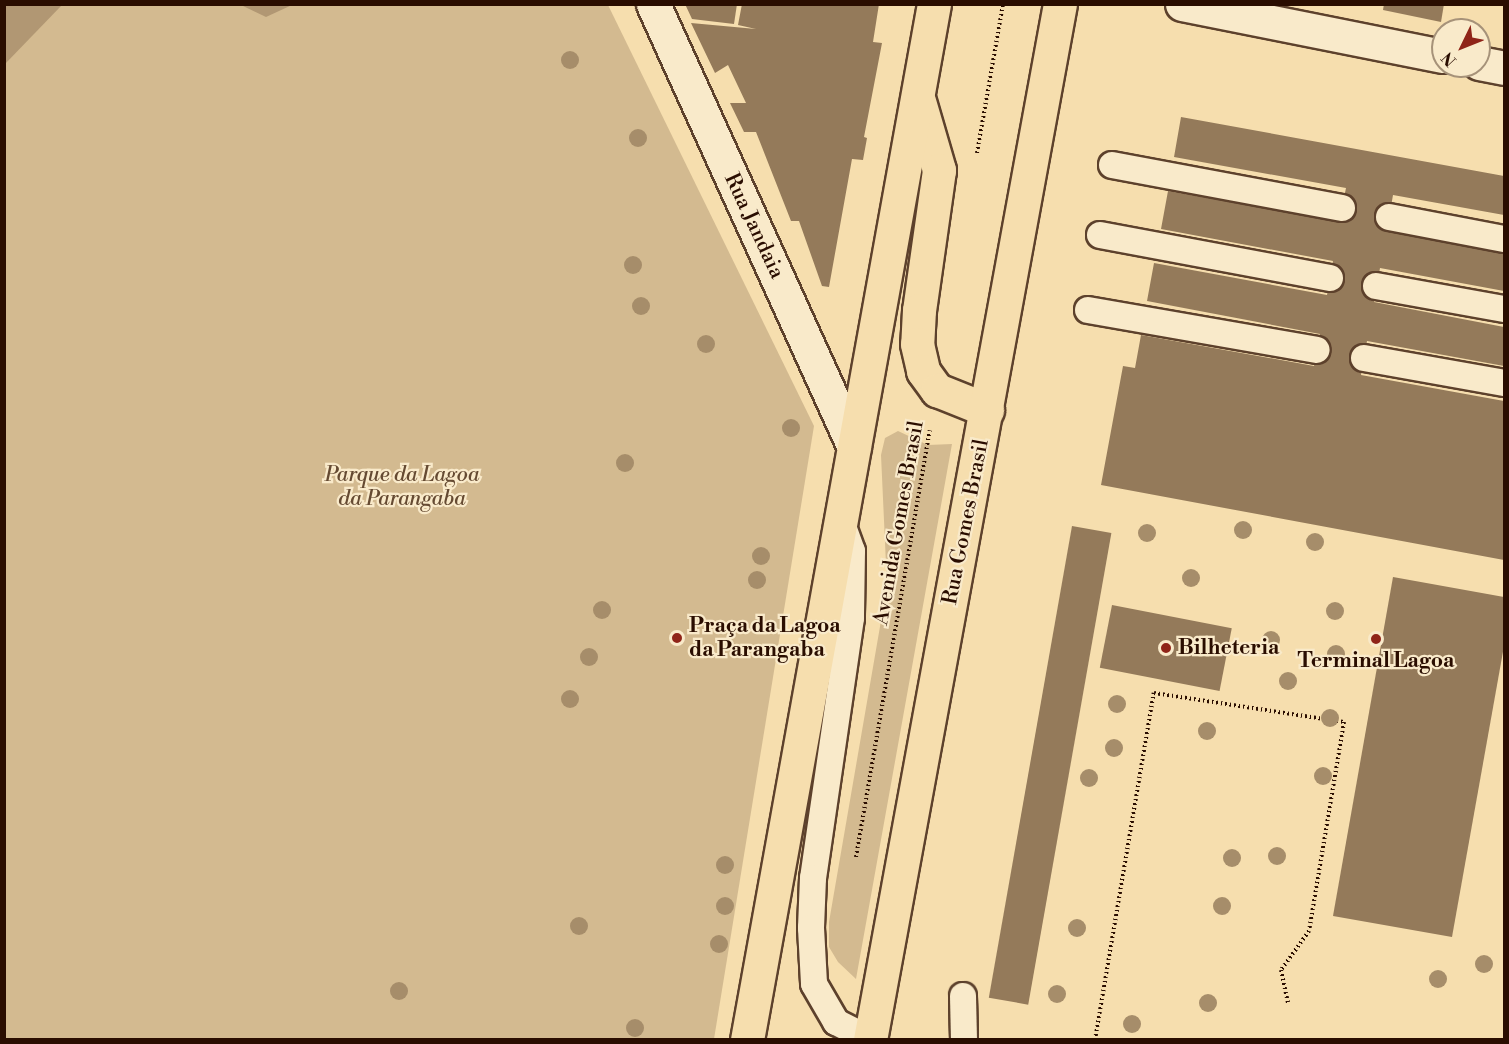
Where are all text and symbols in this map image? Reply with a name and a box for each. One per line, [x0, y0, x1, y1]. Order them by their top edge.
north arrow [1431, 18, 1491, 78]
text: N [1438, 47, 1461, 70]
street label: Rua Jandaia [719, 169, 789, 283]
street label: Avenida Gomes Brasil [869, 419, 929, 627]
street label: Rua Gomes Brasil [938, 437, 994, 607]
park label: Parque da Lagoa da Parangaba [325, 462, 479, 512]
place label: Praça da Lagoa da Parangaba [689, 613, 841, 663]
marker: Praça da Lagoa da Parangaba [670, 631, 684, 645]
marker: Terminal Lagoa [1369, 632, 1383, 646]
place label: Bilheteria [1178, 635, 1279, 661]
marker: Bilheteria [1159, 641, 1173, 655]
place label: Terminal Lagoa [1298, 648, 1454, 674]

